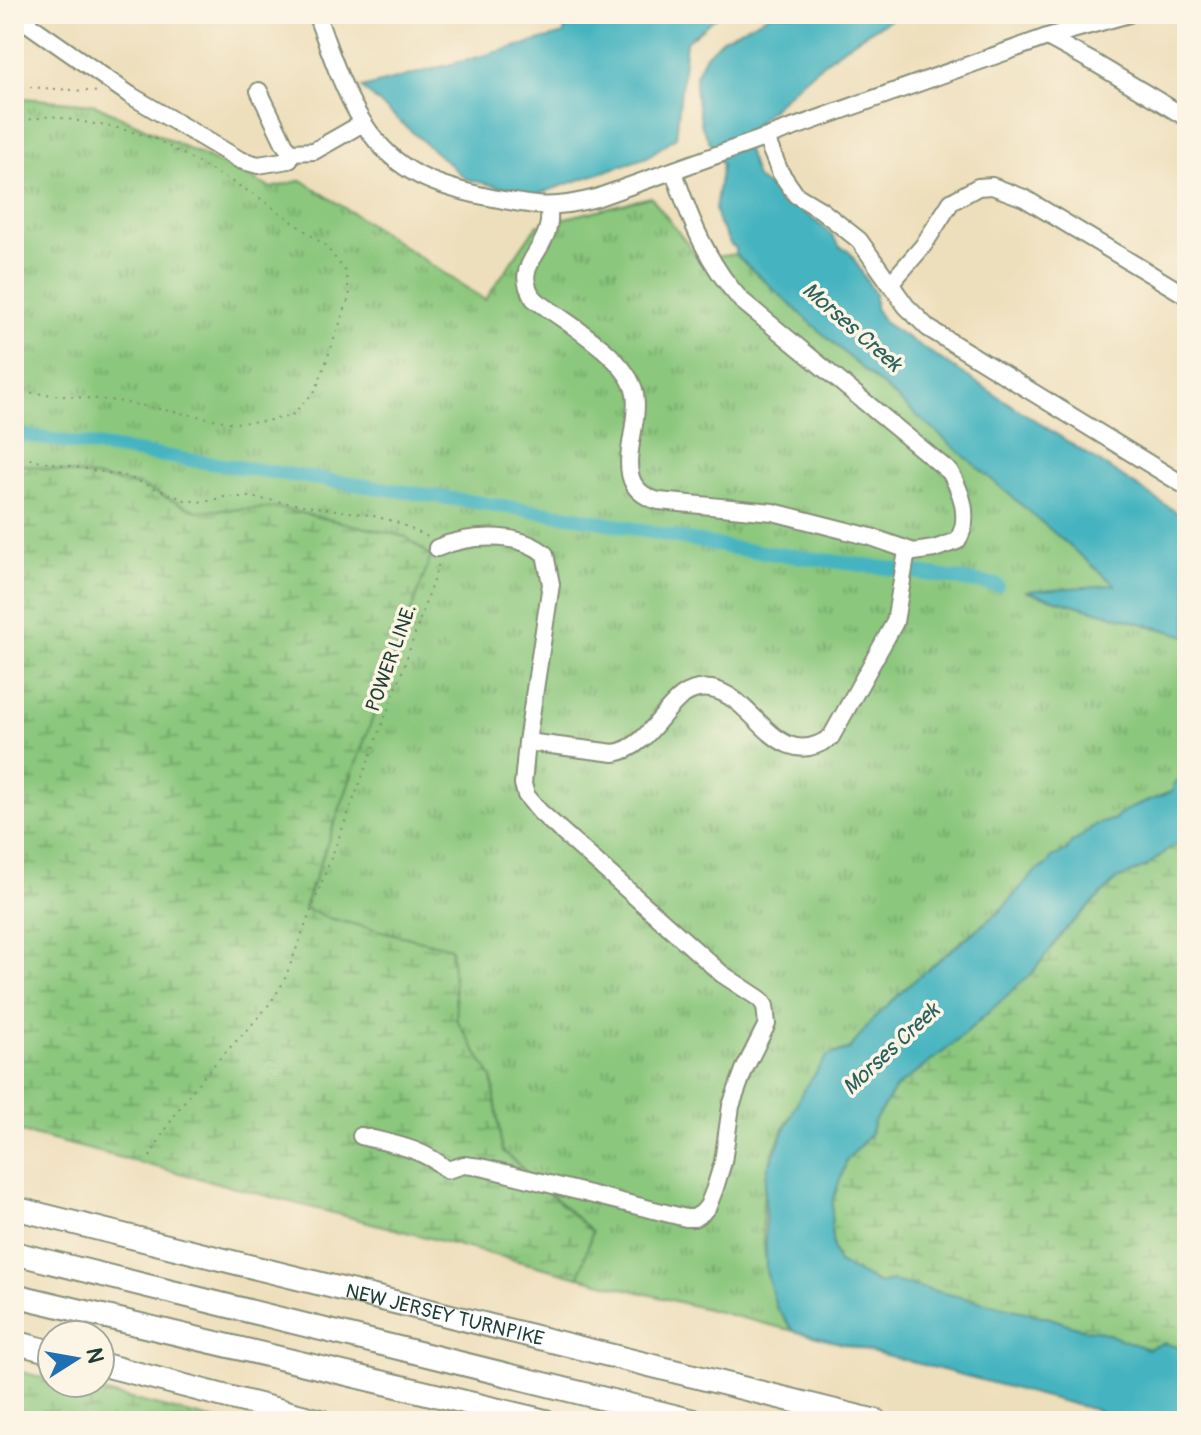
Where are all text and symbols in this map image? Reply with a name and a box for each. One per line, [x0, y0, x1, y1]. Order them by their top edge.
water label: Morses Creek [797, 276, 909, 379]
street label: POWER LINE. [360, 601, 422, 715]
water label: Morses Creek [837, 996, 947, 1101]
street label: NEW JERSEY TURNPIKE [343, 1278, 547, 1351]
north arrow [36, 1319, 116, 1399]
text: N [79, 1345, 110, 1365]

